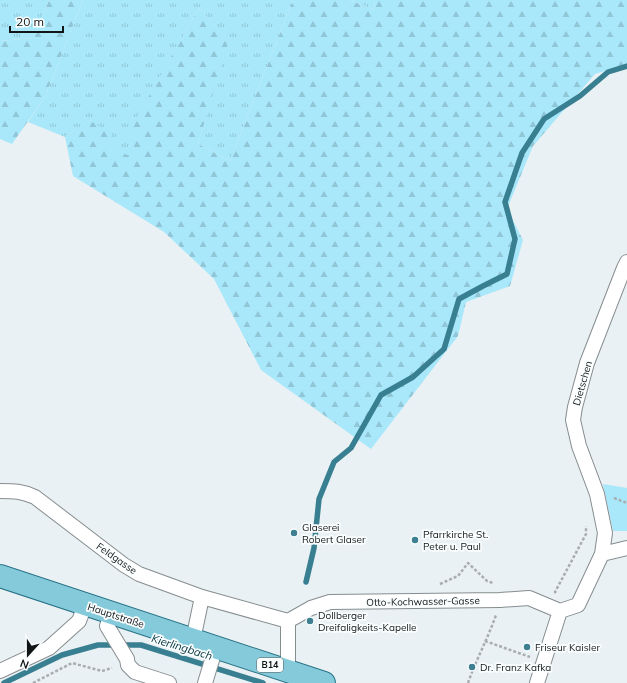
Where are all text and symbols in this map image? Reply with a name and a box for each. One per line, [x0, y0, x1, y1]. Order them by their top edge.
scale bar [10, 8, 63, 34]
text: 20 m [16, 14, 44, 29]
street label: Dietschen [570, 359, 595, 407]
place label: Glaserei Robert Glaser [302, 521, 366, 546]
marker: Glaserei Robert Glaser [289, 528, 299, 538]
place label: Pfarrkirche St. Peter u. Paul [423, 528, 488, 553]
marker: Pfarrkirche St. Peter u. Paul [410, 535, 420, 545]
street label: Feldgasse [94, 540, 140, 577]
street label: Otto-Kochwasser-Gasse [366, 594, 480, 609]
street label: Hauptstraße [86, 600, 146, 631]
place label: Dollberger Dreifaligkeits-Kapelle [318, 609, 417, 634]
marker: Dollberger Dreifaligkeits-Kapelle [305, 616, 315, 626]
water label: Kierlingbach [150, 631, 214, 663]
north arrow [8, 635, 48, 675]
place label: Friseur Kaisler [535, 641, 600, 654]
marker: Friseur Kaisler [522, 642, 532, 652]
text: N [18, 656, 31, 672]
road number: B14 [257, 658, 283, 672]
place label: Dr. Franz Kafka [480, 661, 551, 674]
marker: Dr. Franz Kafka [467, 662, 477, 672]

